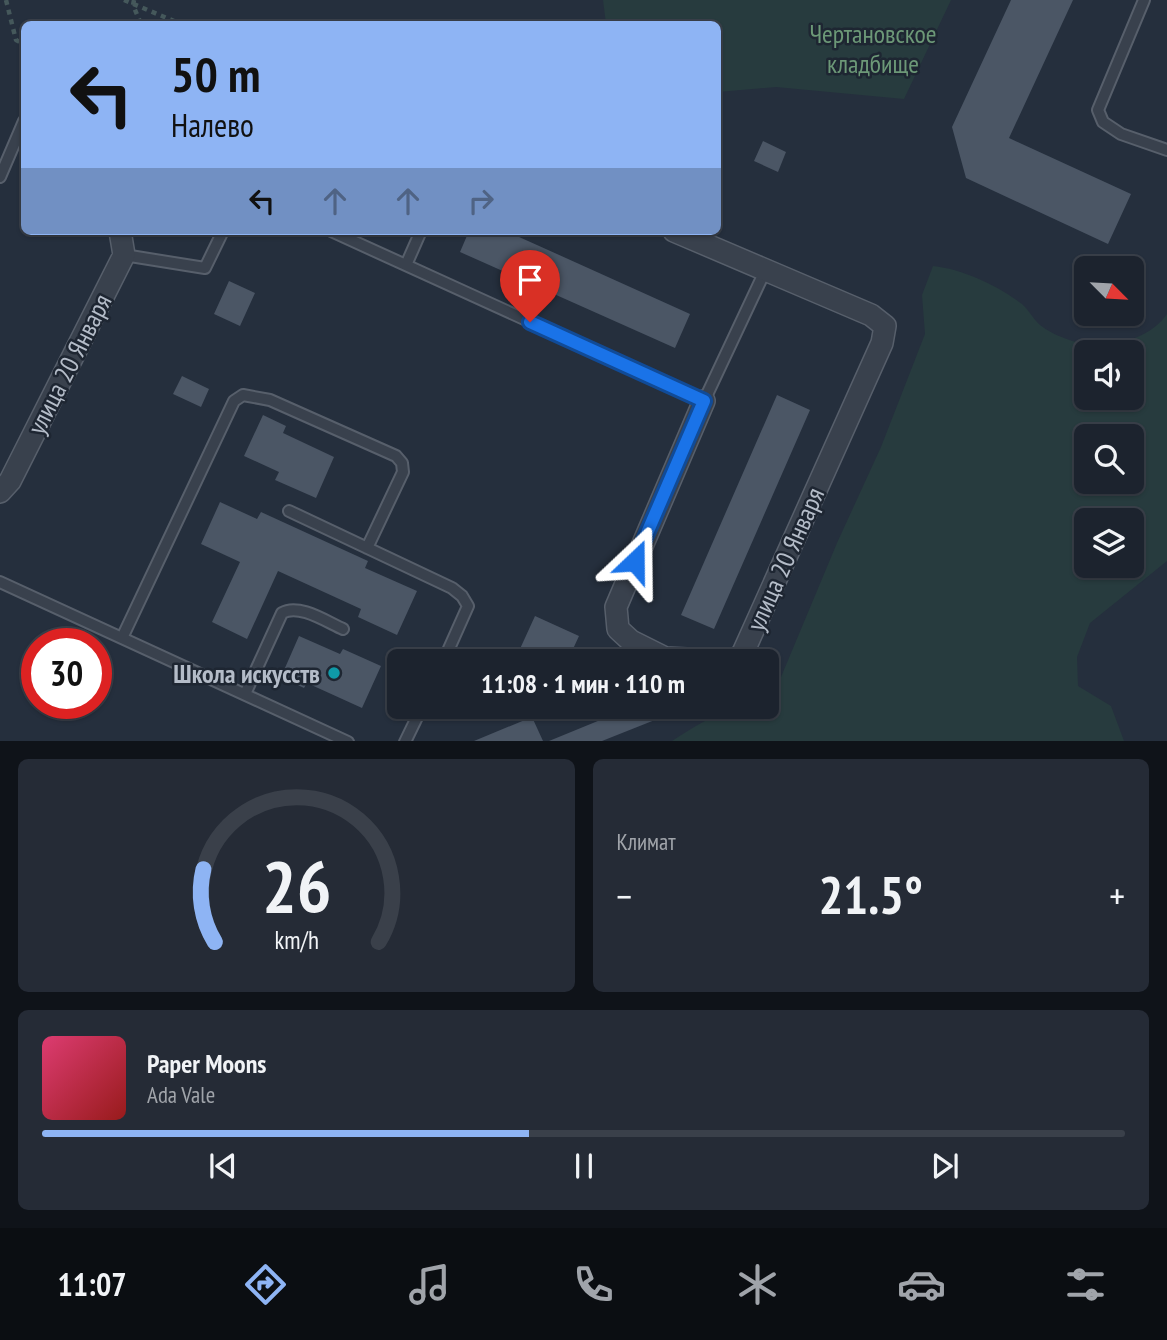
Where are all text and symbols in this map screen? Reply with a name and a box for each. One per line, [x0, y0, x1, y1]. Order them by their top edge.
park label: Чертановское кладбище [809, 17, 937, 80]
text: 50 m [171, 42, 260, 106]
icon: left [56, 49, 147, 140]
text: Налево [171, 104, 254, 146]
icon: left [243, 182, 281, 220]
icon: ahead [316, 182, 354, 220]
icon: ahead [389, 182, 427, 220]
icon: right [462, 182, 500, 220]
pin [500, 250, 560, 322]
north arrow [1074, 256, 1144, 326]
map controls [1074, 256, 1144, 578]
icon: arrive [511, 261, 549, 299]
street label: улица 20 Января [20, 288, 118, 440]
button: sound [1074, 340, 1144, 410]
button: search [1074, 424, 1144, 494]
street label: улица 20 Января [739, 482, 831, 636]
button: layers [1074, 508, 1144, 578]
position arrow [598, 524, 672, 598]
speed limit sign: 30 [21, 628, 112, 719]
place label: Школа искусств [173, 657, 320, 690]
marker: Школа искусств [326, 665, 342, 681]
text: 11:08 · 1 мин · 110 m [481, 667, 685, 700]
text: Климат [617, 827, 676, 856]
text: 26 [261, 838, 331, 932]
text: 21.5° [818, 861, 923, 928]
text: − [617, 871, 632, 920]
text: + [1109, 871, 1125, 920]
text: km/h [274, 923, 318, 955]
text: Paper Moons [147, 1047, 266, 1080]
text: Ada Vale [147, 1080, 215, 1109]
icon: previous [204, 1147, 242, 1185]
icon: pause [565, 1147, 603, 1185]
icon: next [926, 1147, 964, 1185]
icon: directions [241, 1260, 290, 1309]
icon: music [405, 1260, 454, 1309]
icon: phone [569, 1260, 618, 1309]
icon: climate [733, 1260, 782, 1309]
icon: car [897, 1260, 946, 1309]
icon: filters [1061, 1260, 1110, 1309]
text: 11:07 [57, 1263, 127, 1305]

